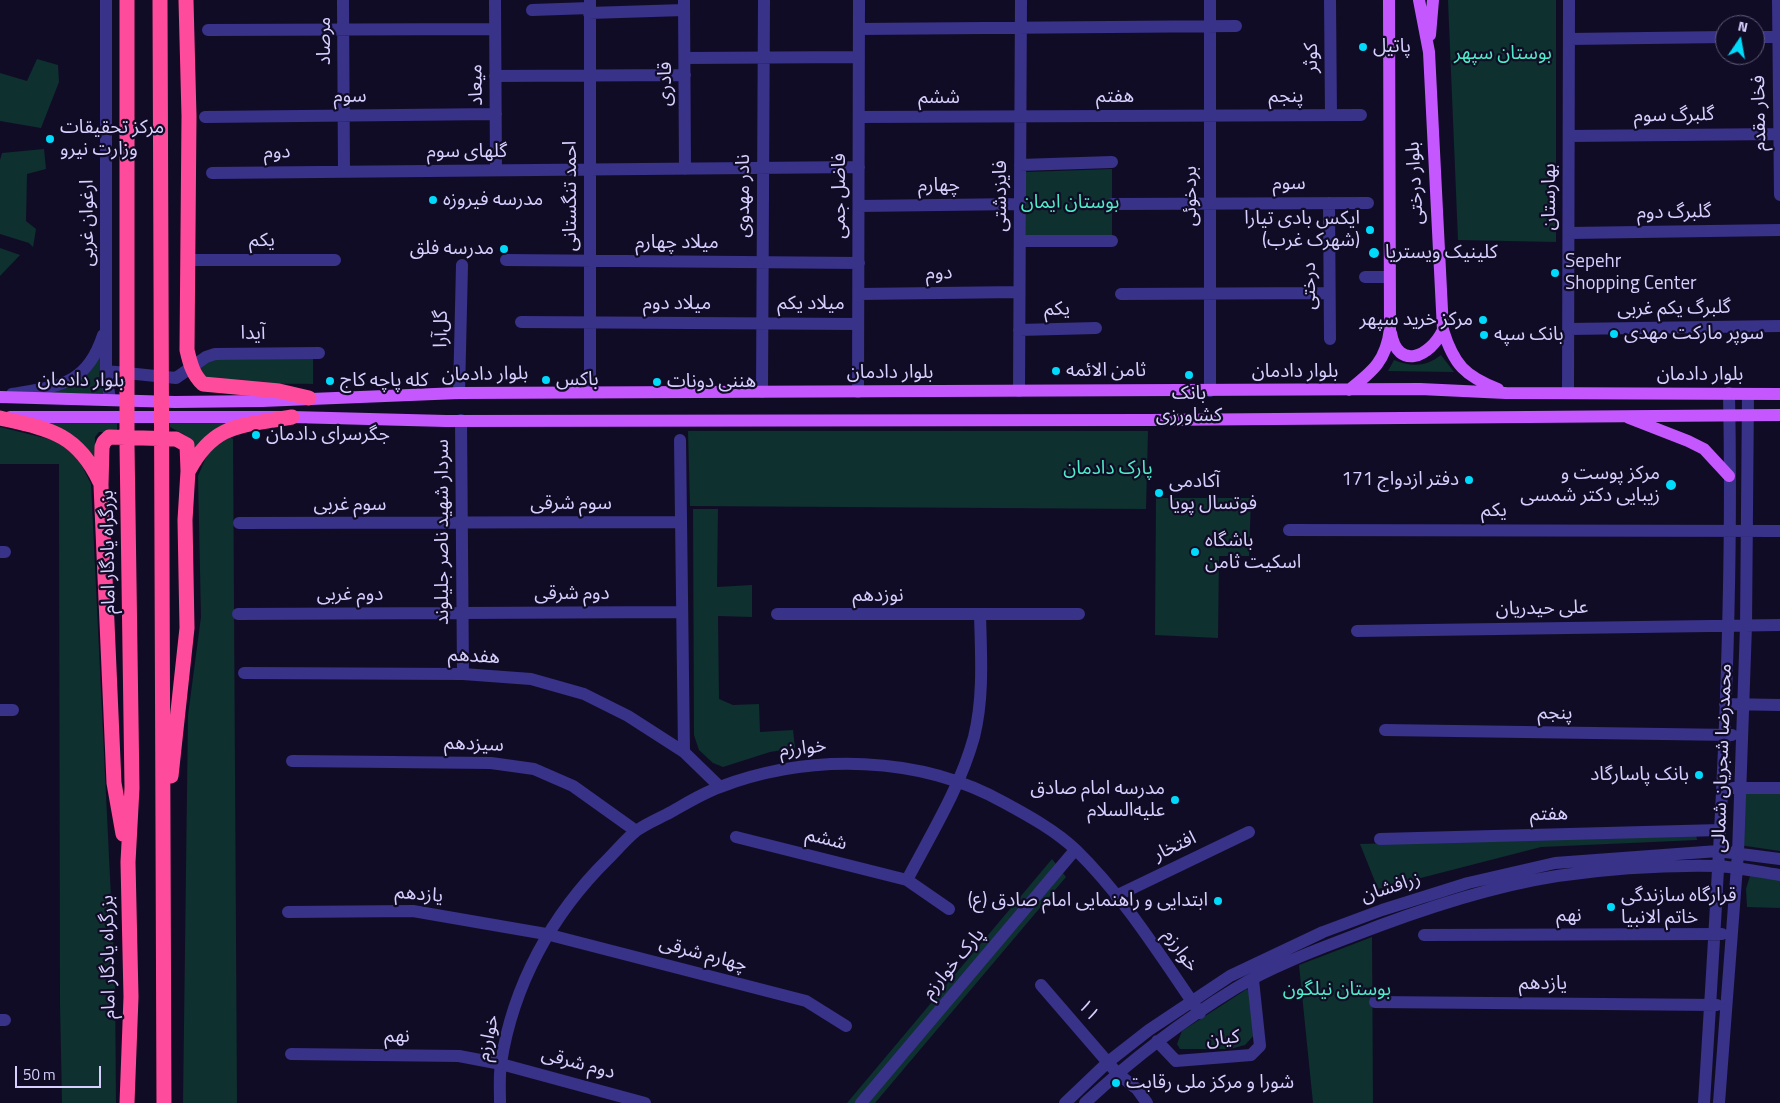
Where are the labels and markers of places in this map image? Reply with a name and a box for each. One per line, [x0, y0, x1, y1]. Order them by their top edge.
place label: پاتیل [1373, 36, 1411, 58]
marker: پاتیل [1357, 41, 1369, 53]
place label: مرکز تحقیقات وزارت نیرو [60, 117, 164, 161]
marker: مرکز تحقیقات وزارت نیرو [44, 133, 56, 145]
place label: مدرسه فیروزه [443, 189, 543, 211]
marker: مدرسه فیروزه [427, 194, 439, 206]
place label: ایکس بادی تیارا (شهرک غرب) [1244, 208, 1360, 252]
marker: ایکس بادی تیارا (شهرک غرب) [1364, 224, 1376, 236]
place label: مدرسه فلق [410, 238, 494, 260]
place label: کلینیک ویستریا [1385, 242, 1497, 264]
marker: مدرسه فلق [498, 243, 510, 255]
marker: کلینیک ویستریا [1367, 246, 1381, 260]
place label: Sepehr Shopping Center [1565, 251, 1697, 295]
marker: Sepehr Shopping Center [1549, 267, 1561, 279]
place label: مرکز خرید سپهر [1359, 309, 1473, 331]
marker: مرکز خرید سپهر [1477, 314, 1489, 326]
place label: سوپر مارکت مهدی [1624, 323, 1764, 345]
place label: بانک سپه [1494, 324, 1564, 346]
marker: سوپر مارکت مهدی [1608, 328, 1620, 340]
marker: بانک سپه [1478, 329, 1490, 341]
place label: ثامن الائمه [1066, 360, 1146, 382]
marker: ثامن الائمه [1050, 365, 1062, 377]
place label: باکس [556, 369, 599, 391]
marker: بانک کشاورزی [1183, 369, 1195, 381]
place label: کله پاچه کاج [340, 370, 428, 392]
place label: هننی دونات [667, 371, 756, 393]
marker: باکس [540, 374, 552, 386]
marker: کله پاچه کاج [324, 375, 336, 387]
marker: هننی دونات [651, 376, 663, 388]
place label: بانک کشاورزی [1156, 383, 1222, 427]
place label: جگرسرای دادمان [266, 424, 390, 446]
marker: جگرسرای دادمان [250, 429, 262, 441]
place label: مرکز پوست و زیبایی دکتر شمسی [1520, 463, 1660, 507]
place label: دفتر ازدواج 171 [1341, 469, 1459, 491]
place label: آکادمی فوتسال پویا [1169, 471, 1257, 515]
marker: دفتر ازدواج 171 [1463, 474, 1475, 486]
marker: مرکز پوست و زیبایی دکتر شمسی [1664, 478, 1678, 492]
marker: آکادمی فوتسال پویا [1153, 487, 1165, 499]
place label: باشگاه اسکیت ثامن [1205, 530, 1301, 574]
marker: باشگاه اسکیت ثامن [1189, 546, 1201, 558]
place label: بانک پاسارگاد [1590, 764, 1689, 786]
marker: بانک پاسارگاد [1693, 769, 1705, 781]
place label: مدرسه امام صادق علیه‌السلام [1030, 778, 1165, 822]
marker: مدرسه امام صادق علیه‌السلام [1169, 794, 1181, 806]
place label: قرارگاه سازندگی خاتم الانبیا [1621, 885, 1736, 929]
place label: ابتدایی و راهنمایی امام صادق (ع) [968, 890, 1208, 912]
marker: ابتدایی و راهنمایی امام صادق (ع) [1212, 895, 1224, 907]
marker: قرارگاه سازندگی خاتم الانبیا [1605, 901, 1617, 913]
place label: شورا و مرکز ملی رقابت [1126, 1072, 1294, 1094]
marker: شورا و مرکز ملی رقابت [1110, 1077, 1122, 1089]

